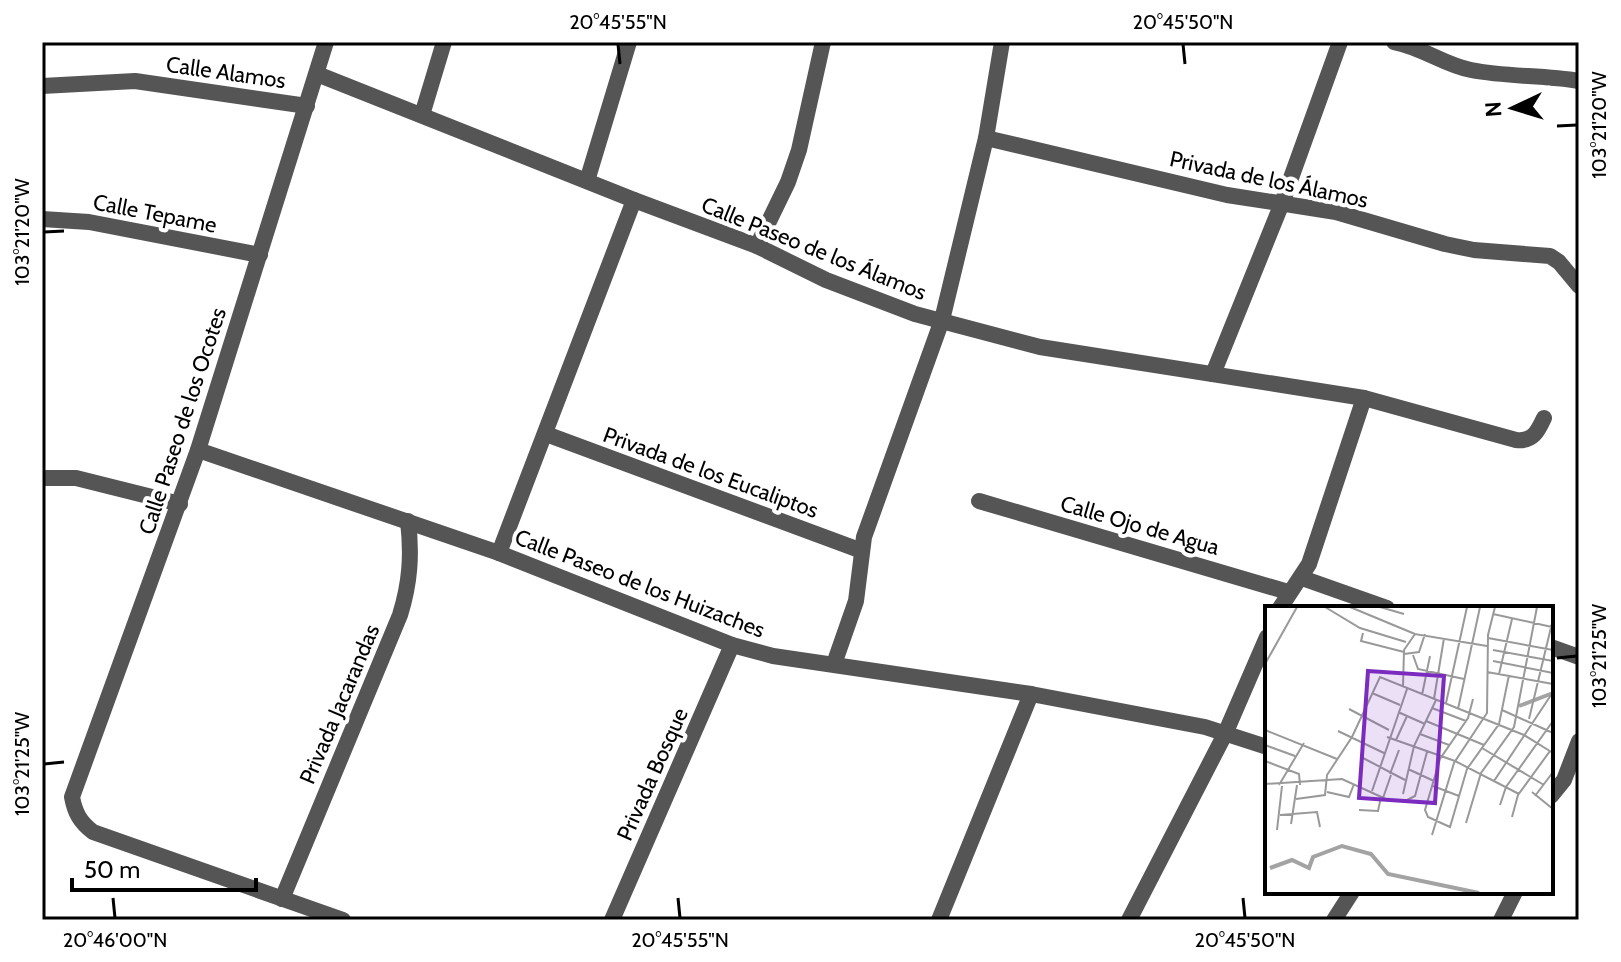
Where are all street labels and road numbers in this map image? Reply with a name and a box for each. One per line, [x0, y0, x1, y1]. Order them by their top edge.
street label: Calle Alamos [165, 51, 287, 94]
street label: Privada de los Álamos [1167, 145, 1371, 214]
street label: Calle Tepame [91, 188, 219, 239]
street label: Calle Paseo de los Álamos [697, 191, 930, 306]
street label: Calle Paseo de los Ocotes [133, 304, 232, 538]
street label: Privada de los Eucaliptos [600, 421, 822, 524]
street label: Calle Ojo de Agua [1057, 490, 1223, 561]
street label: Calle Paseo de los Huizaches [511, 523, 768, 644]
street label: Privada Jacarandas [294, 620, 385, 788]
street label: Privada Bosque [611, 704, 694, 845]

